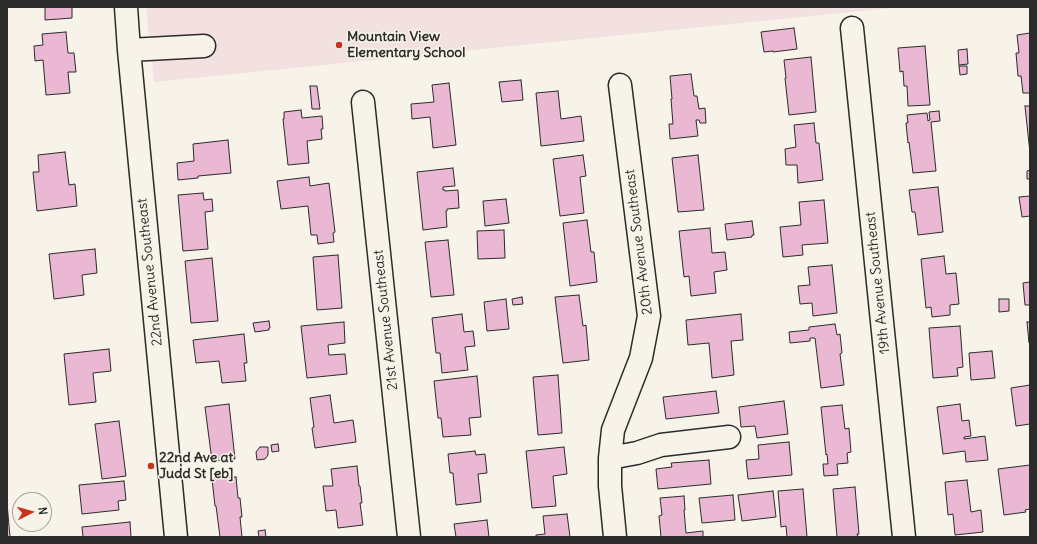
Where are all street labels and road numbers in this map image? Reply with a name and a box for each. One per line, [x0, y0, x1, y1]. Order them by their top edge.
street label: 20th Avenue Southeast [622, 168, 656, 316]
street label: 22nd Avenue Southeast [134, 197, 166, 347]
street label: 19th Avenue Southeast [862, 211, 894, 355]
street label: 21st Avenue Southeast [370, 249, 402, 391]

